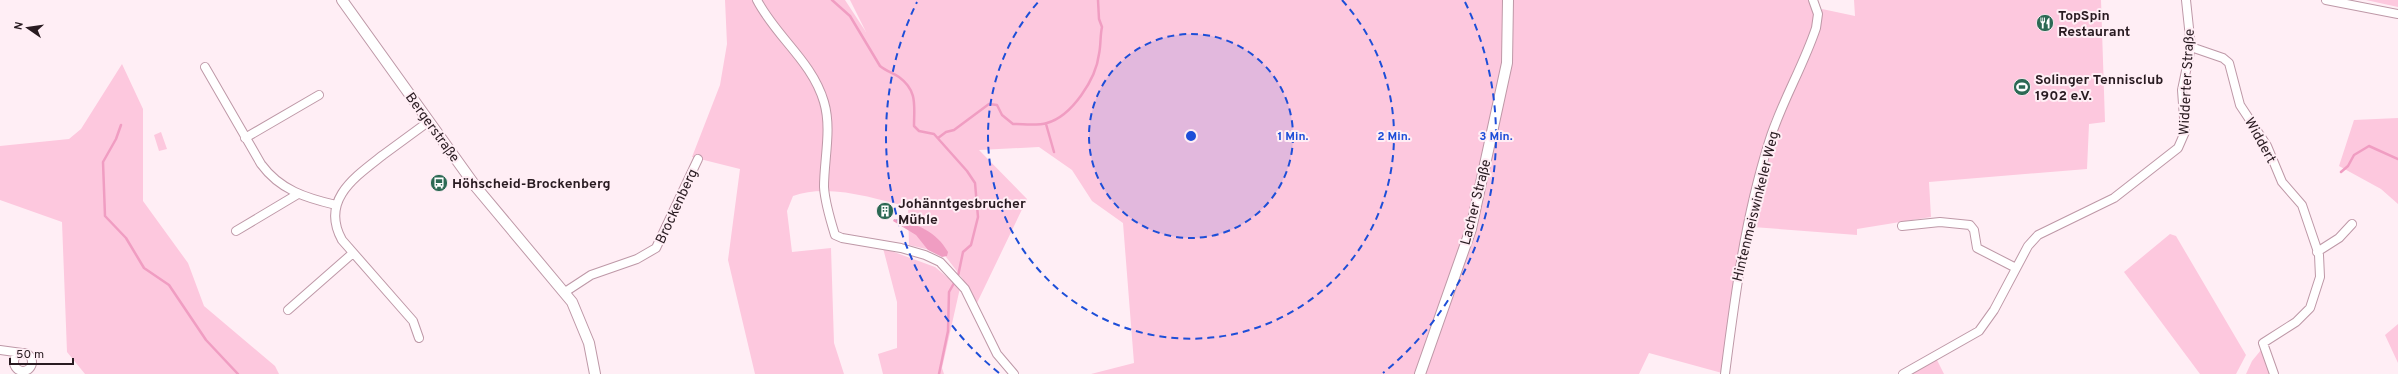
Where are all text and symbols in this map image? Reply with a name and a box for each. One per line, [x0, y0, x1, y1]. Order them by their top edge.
north arrow [8, 8, 48, 48]
place label: TopSpin Restaurant [2058, 8, 2130, 41]
restaurant icon: TopSpin Restaurant [2035, 13, 2055, 33]
text: N [12, 21, 27, 31]
street label: Widderter Straße [2176, 28, 2199, 136]
place label: Solinger Tennisclub 1902 e.V. [2035, 72, 2163, 105]
sports icon: Solinger Tennisclub 1902 e.V. [2012, 77, 2032, 97]
street label: Bergerstraße [401, 90, 463, 166]
street label: Widdert [2240, 115, 2279, 167]
centre of rings [1184, 129, 1198, 143]
text: 1 Min. [1277, 129, 1309, 145]
text: 2 Min. [1377, 129, 1411, 145]
text: 3 Min. [1479, 129, 1513, 145]
street label: Hintenmeiswinkeler Weg [1730, 129, 1783, 283]
street label: Lacher Straße [1458, 158, 1495, 247]
street label: Brockenberg [653, 166, 702, 247]
bus stop icon: Höhscheid-Brockenberg [429, 173, 449, 193]
place label: Höhscheid-Brockenberg [452, 176, 610, 193]
place label: Johänntgesbrucher Mühle [898, 196, 1026, 229]
building icon: Johänntgesbrucher Mühle [875, 201, 895, 221]
scale bar [10, 340, 73, 366]
text: 50 m [16, 347, 44, 363]

